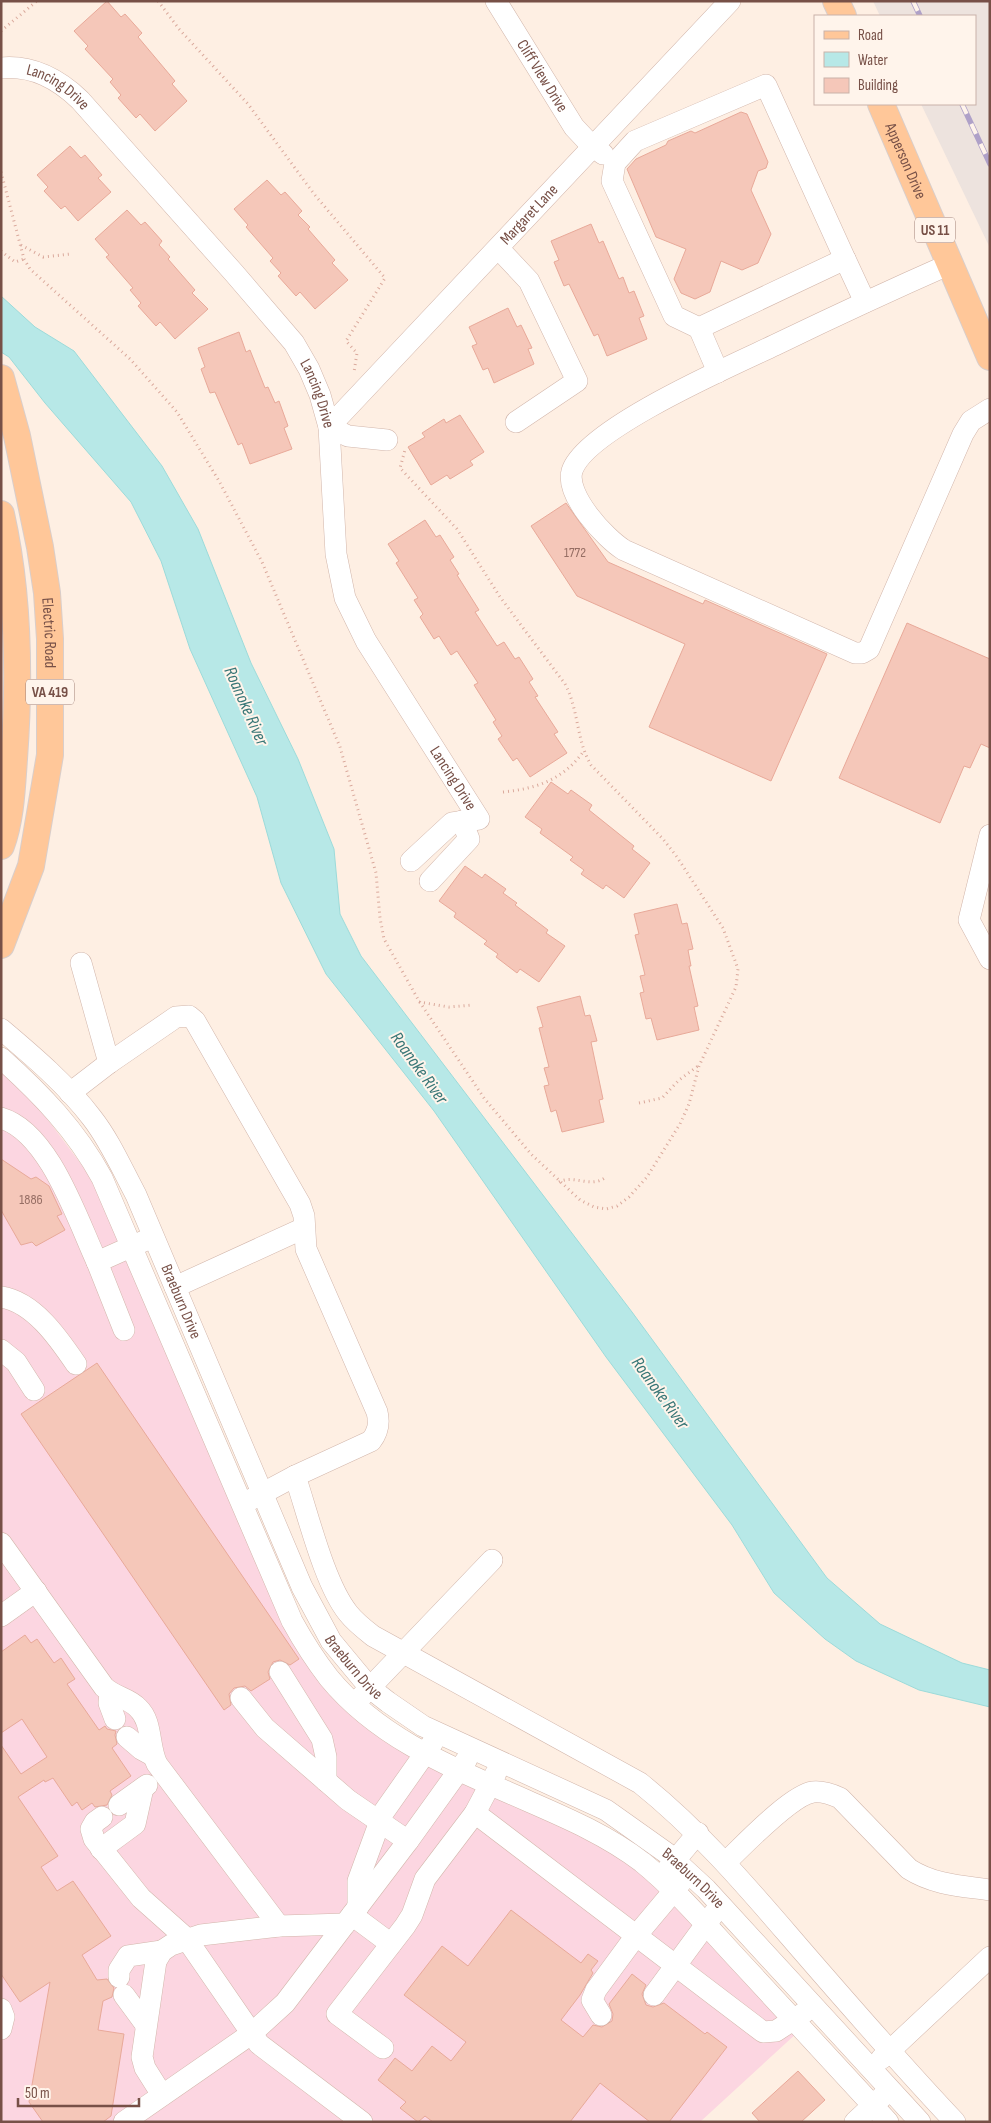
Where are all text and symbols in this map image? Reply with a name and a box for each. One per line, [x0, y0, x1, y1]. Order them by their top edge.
legend [814, 15, 976, 105]
text: Road [858, 26, 883, 45]
street label: Cliff View Drive [513, 36, 572, 116]
text: Water [858, 51, 889, 70]
street label: Lancing Drive [25, 60, 94, 114]
text: Building [858, 76, 898, 95]
street label: Apperson Drive [880, 119, 930, 202]
street label: Margaret Lane [496, 180, 562, 249]
road number: US 11 [915, 218, 955, 242]
street label: Lancing Drive [296, 356, 338, 430]
house number: 1772 [564, 544, 586, 561]
street label: Electric Road [38, 597, 60, 668]
water label: Roanoke River [219, 663, 273, 749]
road number: VA 419 [26, 680, 74, 704]
street label: Lancing Drive [426, 743, 481, 814]
water label: Roanoke River [386, 1028, 453, 1109]
house number: 1886 [19, 1191, 43, 1208]
street label: Braeburn Drive [157, 1261, 205, 1342]
water label: Roanoke River [627, 1353, 694, 1434]
street label: Braeburn Drive [320, 1632, 386, 1704]
street label: Braeburn Drive [659, 1844, 729, 1912]
scale bar [18, 2076, 139, 2108]
text: 50 m [25, 2084, 50, 2103]

